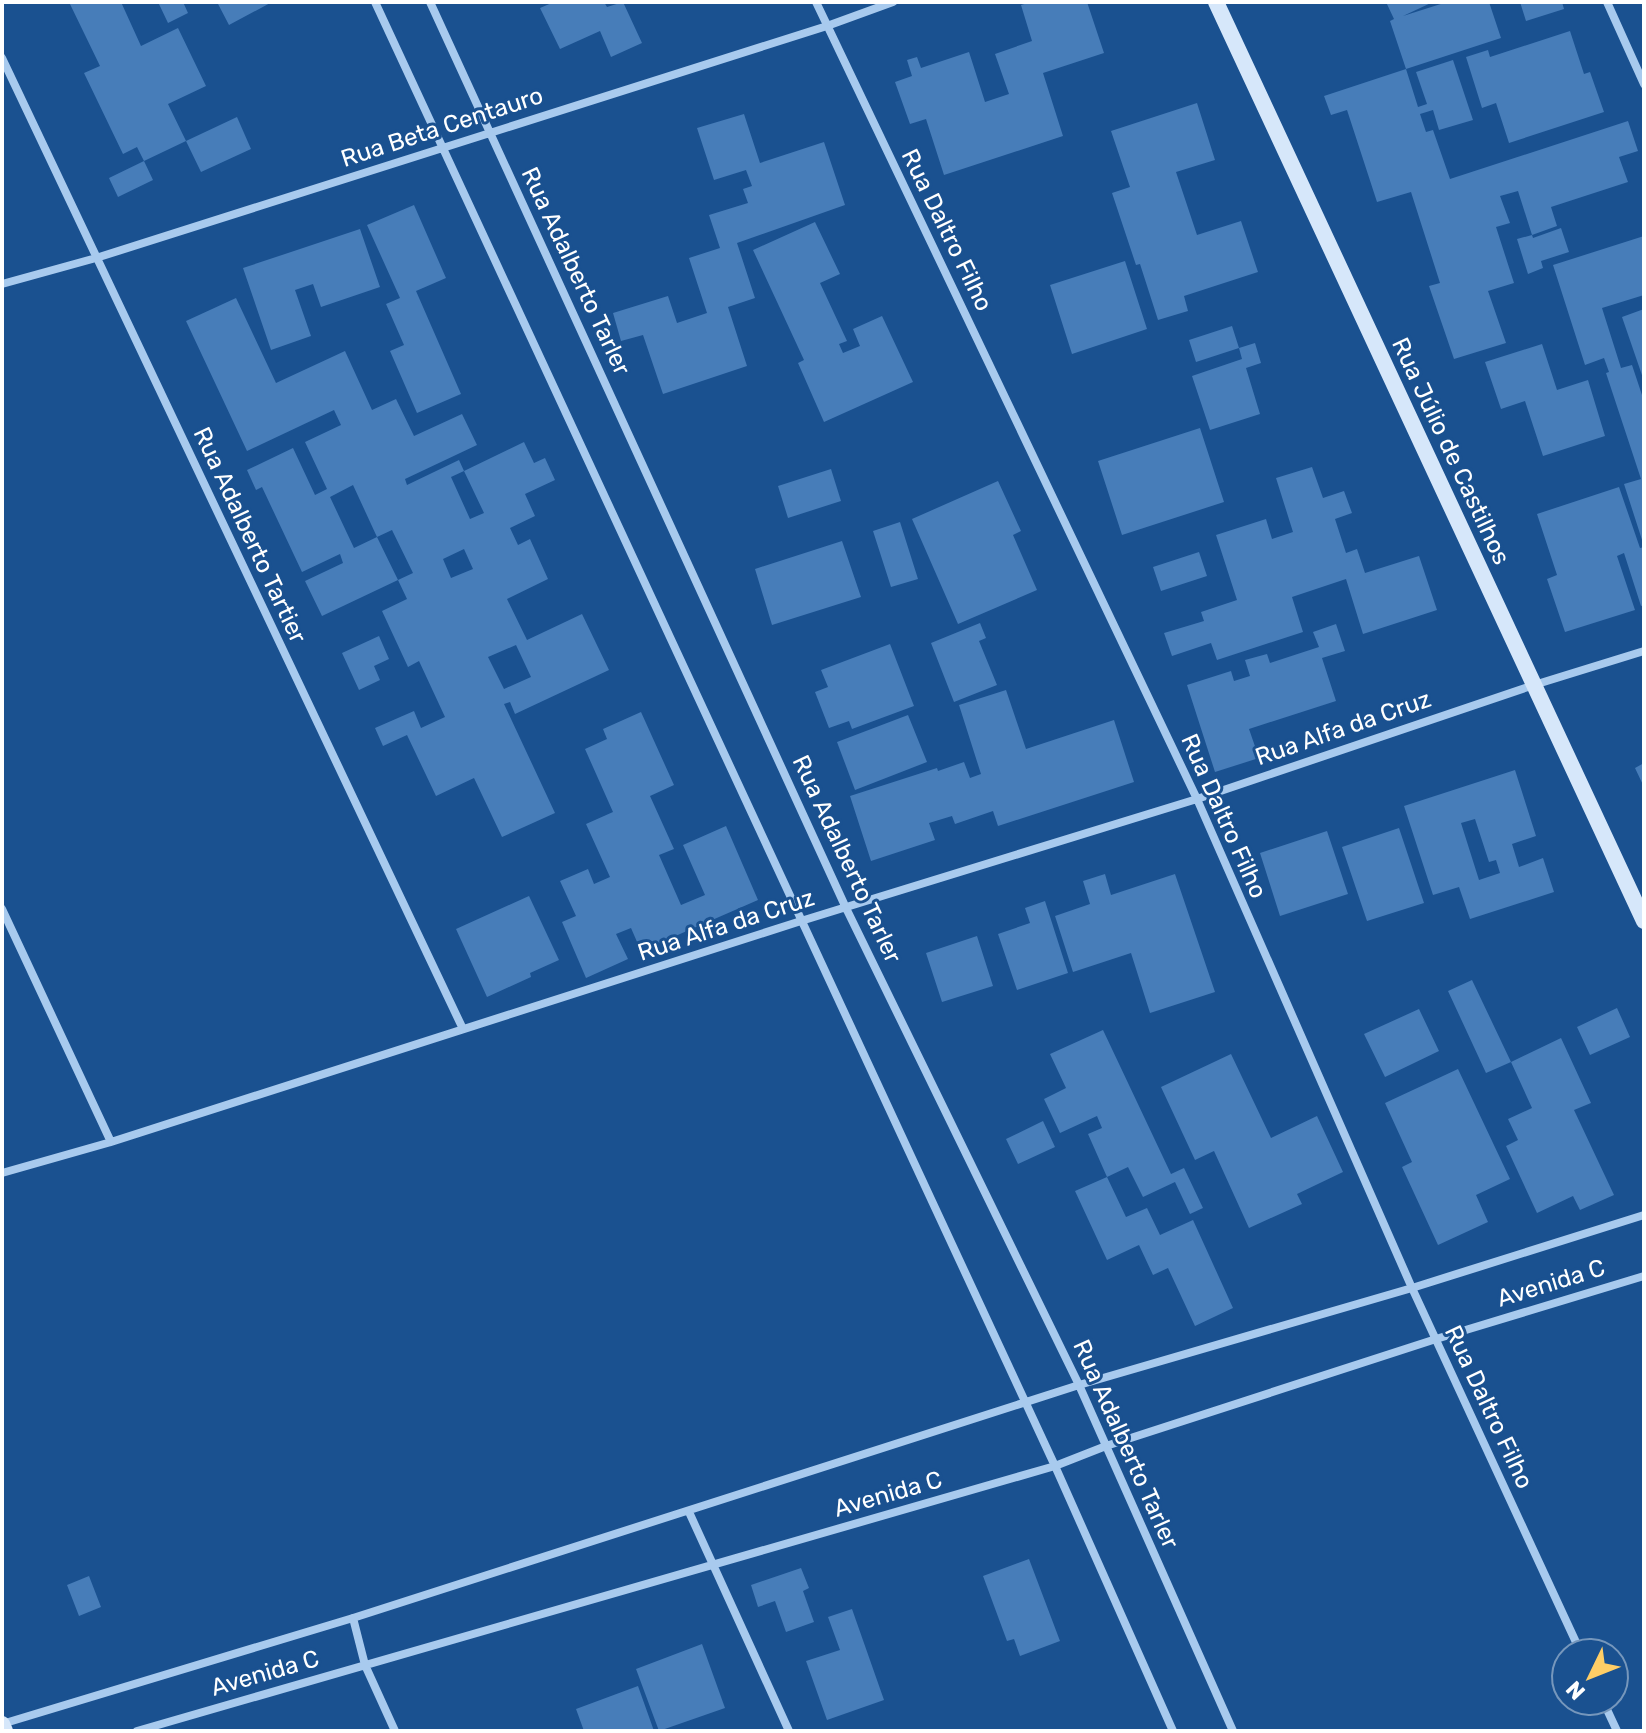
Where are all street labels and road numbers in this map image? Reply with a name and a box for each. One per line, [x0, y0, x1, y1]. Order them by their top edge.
street label: Rua Beta Centauro [337, 81, 547, 173]
street label: Rua Daltro Filho [896, 144, 998, 316]
street label: Rua Adalberto Tarler [516, 163, 636, 379]
street label: Rua Júlio de Castilhos [1386, 333, 1516, 569]
street label: Rua Adalberto Tartier [188, 423, 312, 647]
street label: Rua Alfa da Cruz [1251, 685, 1435, 771]
street label: Rua Daltro Filho [1175, 730, 1273, 902]
street label: Rua Adalberto Tarler [787, 751, 907, 967]
street label: Rua Alfa da Cruz [634, 883, 818, 967]
street label: Avenida C [1494, 1253, 1608, 1313]
street label: Rua Daltro Filho [1439, 1321, 1539, 1493]
street label: Rua Adalberto Tarler [1067, 1335, 1185, 1553]
street label: Avenida C [831, 1465, 945, 1523]
street label: Avenida C [208, 1644, 322, 1702]

